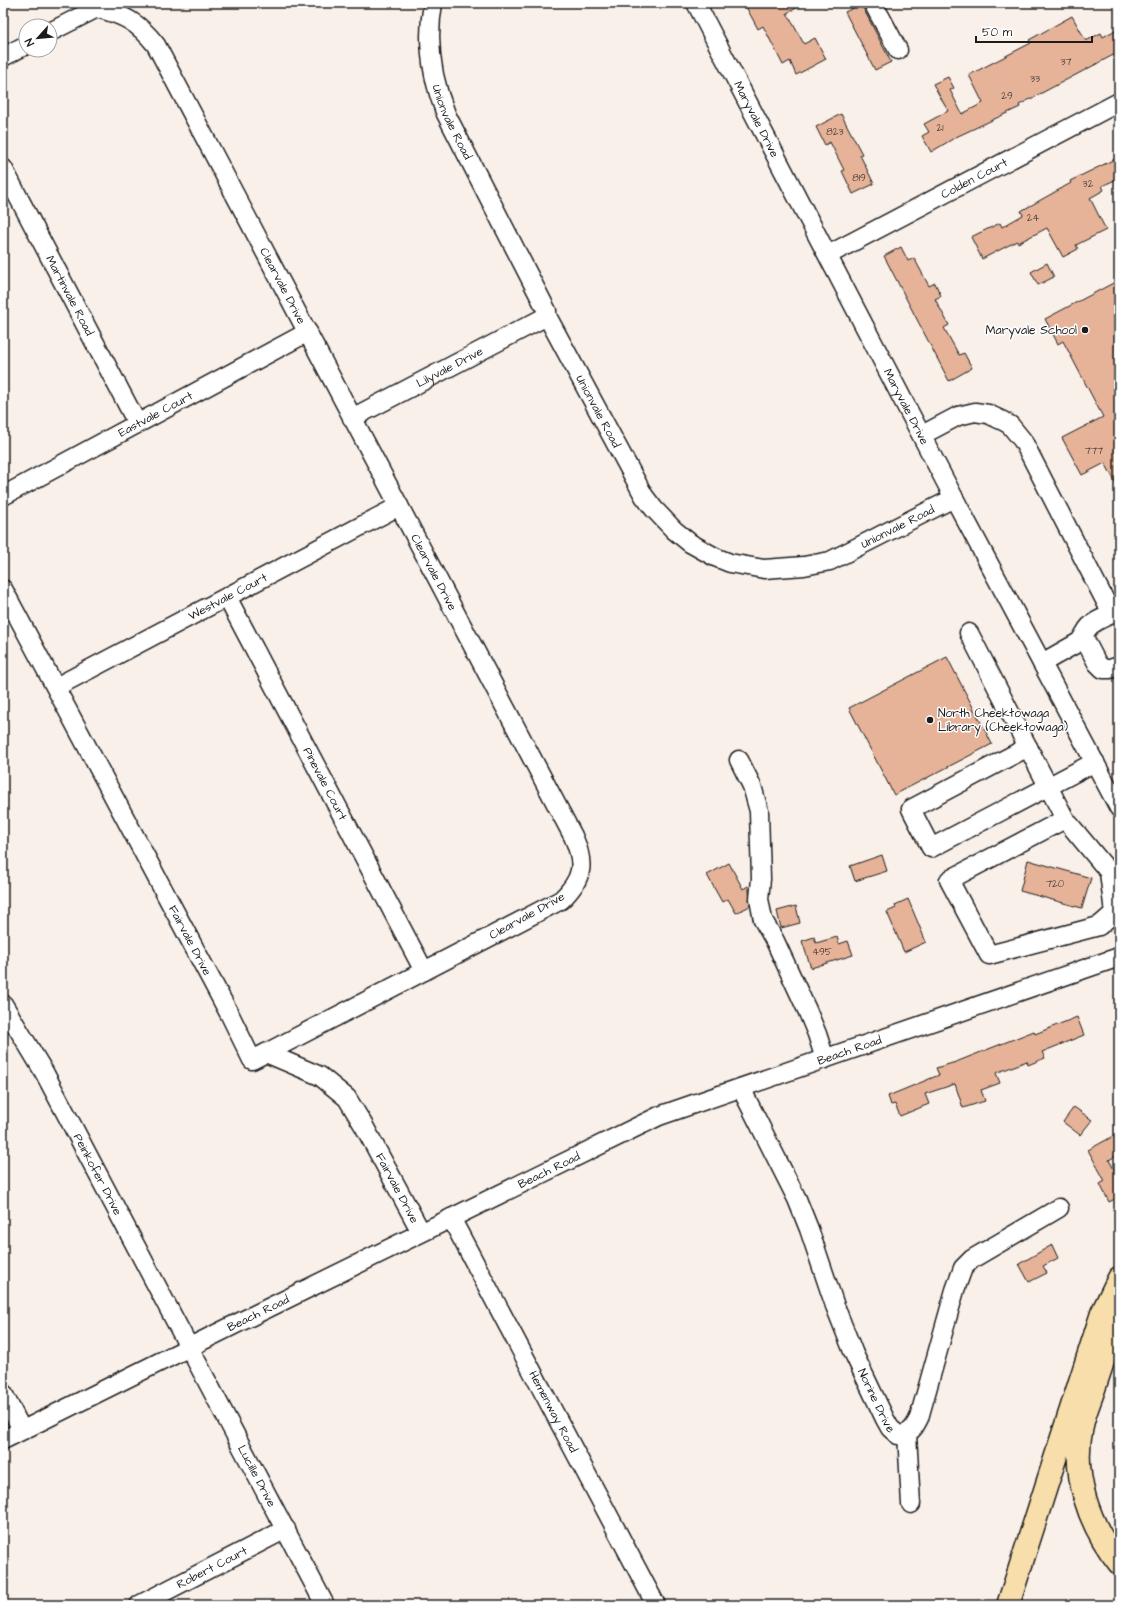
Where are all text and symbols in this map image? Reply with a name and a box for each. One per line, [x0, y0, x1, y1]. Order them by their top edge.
north arrow [18, 18, 58, 58]
scale bar [976, 18, 1092, 44]
text: 50 m [982, 24, 1013, 41]
text: N [21, 36, 38, 49]
house number: 37 [1060, 55, 1072, 69]
house number: 33 [1030, 72, 1040, 86]
street label: Maryvale Drive [730, 78, 784, 161]
street label: Unionvale Road [428, 83, 476, 162]
house number: 29 [1001, 89, 1013, 103]
house number: 21 [936, 121, 944, 135]
house number: 823 [826, 125, 844, 139]
street label: Colden Court [938, 154, 1011, 203]
house number: 819 [852, 171, 866, 185]
house number: 32 [1083, 177, 1094, 191]
house number: 24 [1027, 211, 1039, 225]
street label: Clearvale Drive [256, 244, 310, 327]
street label: Martinvale Road [42, 252, 98, 339]
place label: Maryvale School [986, 322, 1077, 340]
marker: Maryvale School [1080, 325, 1090, 335]
street label: Lilyvale Drive [413, 342, 486, 391]
street label: Maryvale Drive [879, 365, 933, 448]
street label: Unionvale Road [572, 372, 625, 451]
street label: Eastvale Court [115, 387, 196, 441]
house number: 777 [1085, 444, 1103, 458]
street label: Unionvale Road [858, 501, 937, 552]
street label: Clearvale Drive [407, 531, 461, 614]
street label: Westvale Court [185, 569, 270, 624]
place label: North Cheektowaga Library (Cheektowaga) [938, 705, 1068, 737]
marker: North Cheektowaga Library (Cheektowaga) [925, 715, 935, 725]
street label: Pinevale Court [299, 744, 352, 823]
house number: 720 [1046, 877, 1064, 891]
street label: Clearvale Drive [486, 888, 568, 944]
street label: Fairvale Drive [164, 902, 216, 979]
house number: 495 [812, 945, 832, 959]
street label: Beach Road [815, 1031, 884, 1069]
street label: Peinkofer Drive [69, 1130, 127, 1219]
street label: Beach Road [515, 1148, 583, 1192]
street label: Fairvale Drive [371, 1150, 423, 1226]
street label: Beach Road [224, 1291, 292, 1336]
street label: Norine Drive [854, 1366, 899, 1437]
street label: Hemenway Road [525, 1368, 582, 1455]
street label: Lucille Drive [234, 1442, 281, 1510]
street label: Robert Court [173, 1542, 250, 1593]

